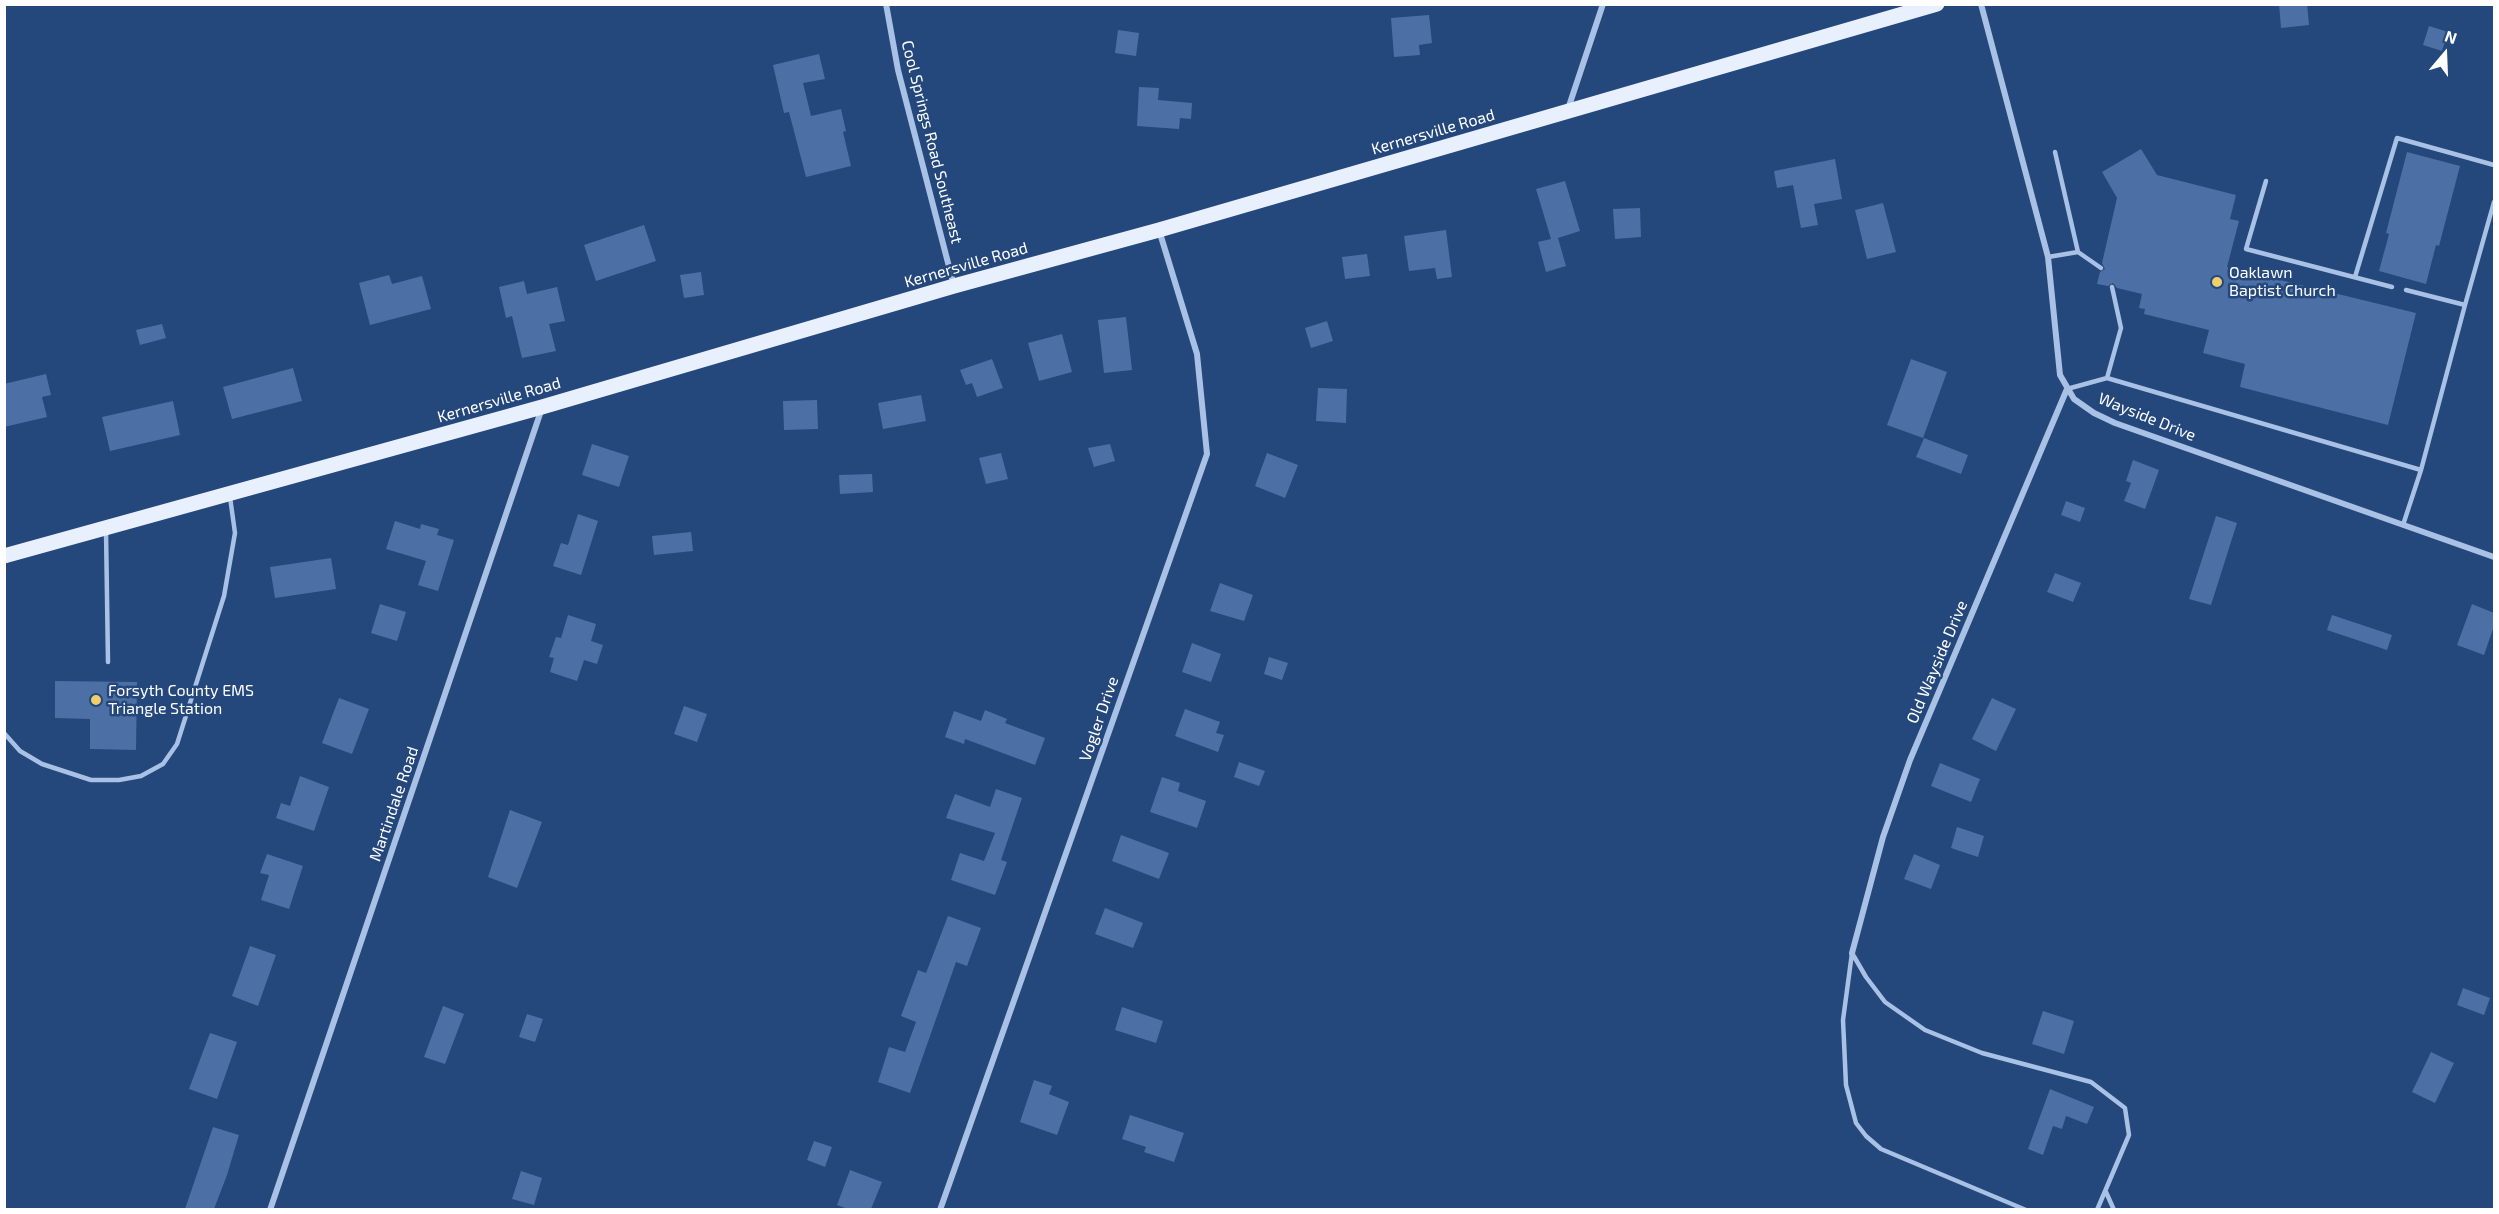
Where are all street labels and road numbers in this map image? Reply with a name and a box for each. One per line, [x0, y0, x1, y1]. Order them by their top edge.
street label: Cool Springs Road Southeast [897, 38, 967, 246]
street label: Kernersville Road [1369, 105, 1497, 159]
street label: Kernersville Road [902, 238, 1030, 292]
street label: Kernersville Road [435, 373, 563, 427]
street label: Wayside Drive [2095, 389, 2199, 445]
street label: Old Wayside Drive [1902, 598, 1972, 726]
street label: Vogler Drive [1076, 674, 1122, 764]
street label: Martindale Road [365, 744, 423, 864]

